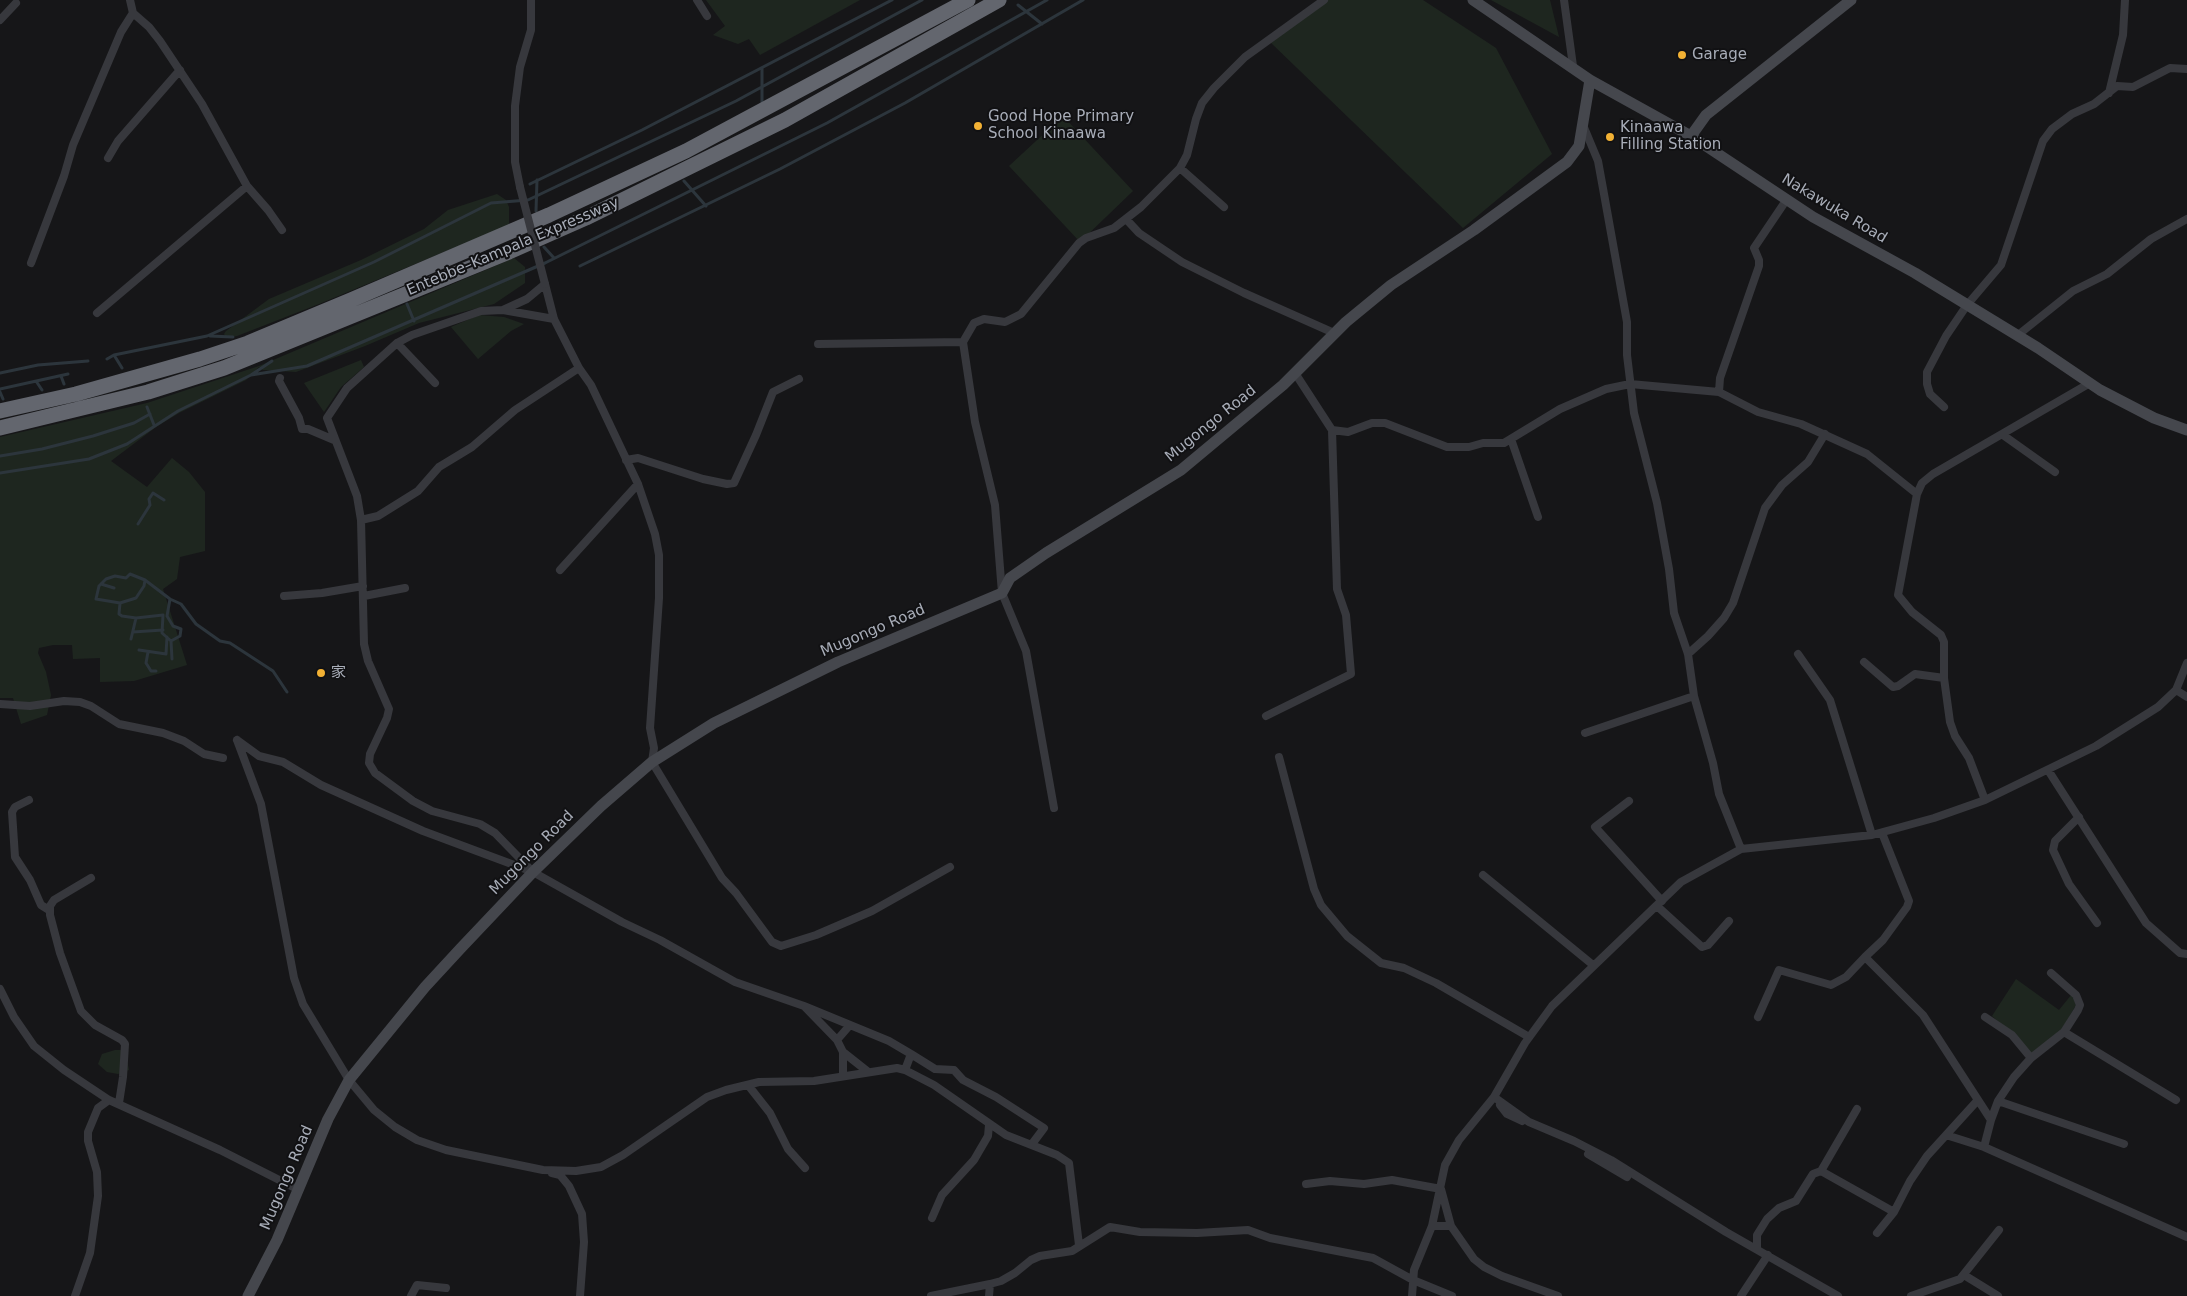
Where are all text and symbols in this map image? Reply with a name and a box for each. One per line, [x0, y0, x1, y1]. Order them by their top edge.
place label: Garage [1692, 46, 1747, 64]
marker: Garage [1676, 49, 1688, 61]
place label: Good Hope Primary School Kinaawa [988, 108, 1134, 143]
place label: Kinaawa Filling Station [1620, 119, 1721, 154]
marker: Good Hope Primary School Kinaawa [972, 120, 984, 132]
marker: Kinaawa Filling Station [1604, 131, 1616, 143]
street label: Nakawuka Road [1778, 170, 1890, 248]
street label: Entebbe–Kampala Expressway [404, 194, 622, 300]
street label: Mugongo Road [1162, 382, 1260, 466]
street label: Mugongo Road [818, 601, 928, 661]
place label: 家 [331, 664, 346, 682]
marker: 家 [315, 667, 327, 679]
street label: Mugongo Road [486, 807, 578, 899]
street label: Mugongo Road [257, 1123, 317, 1233]

